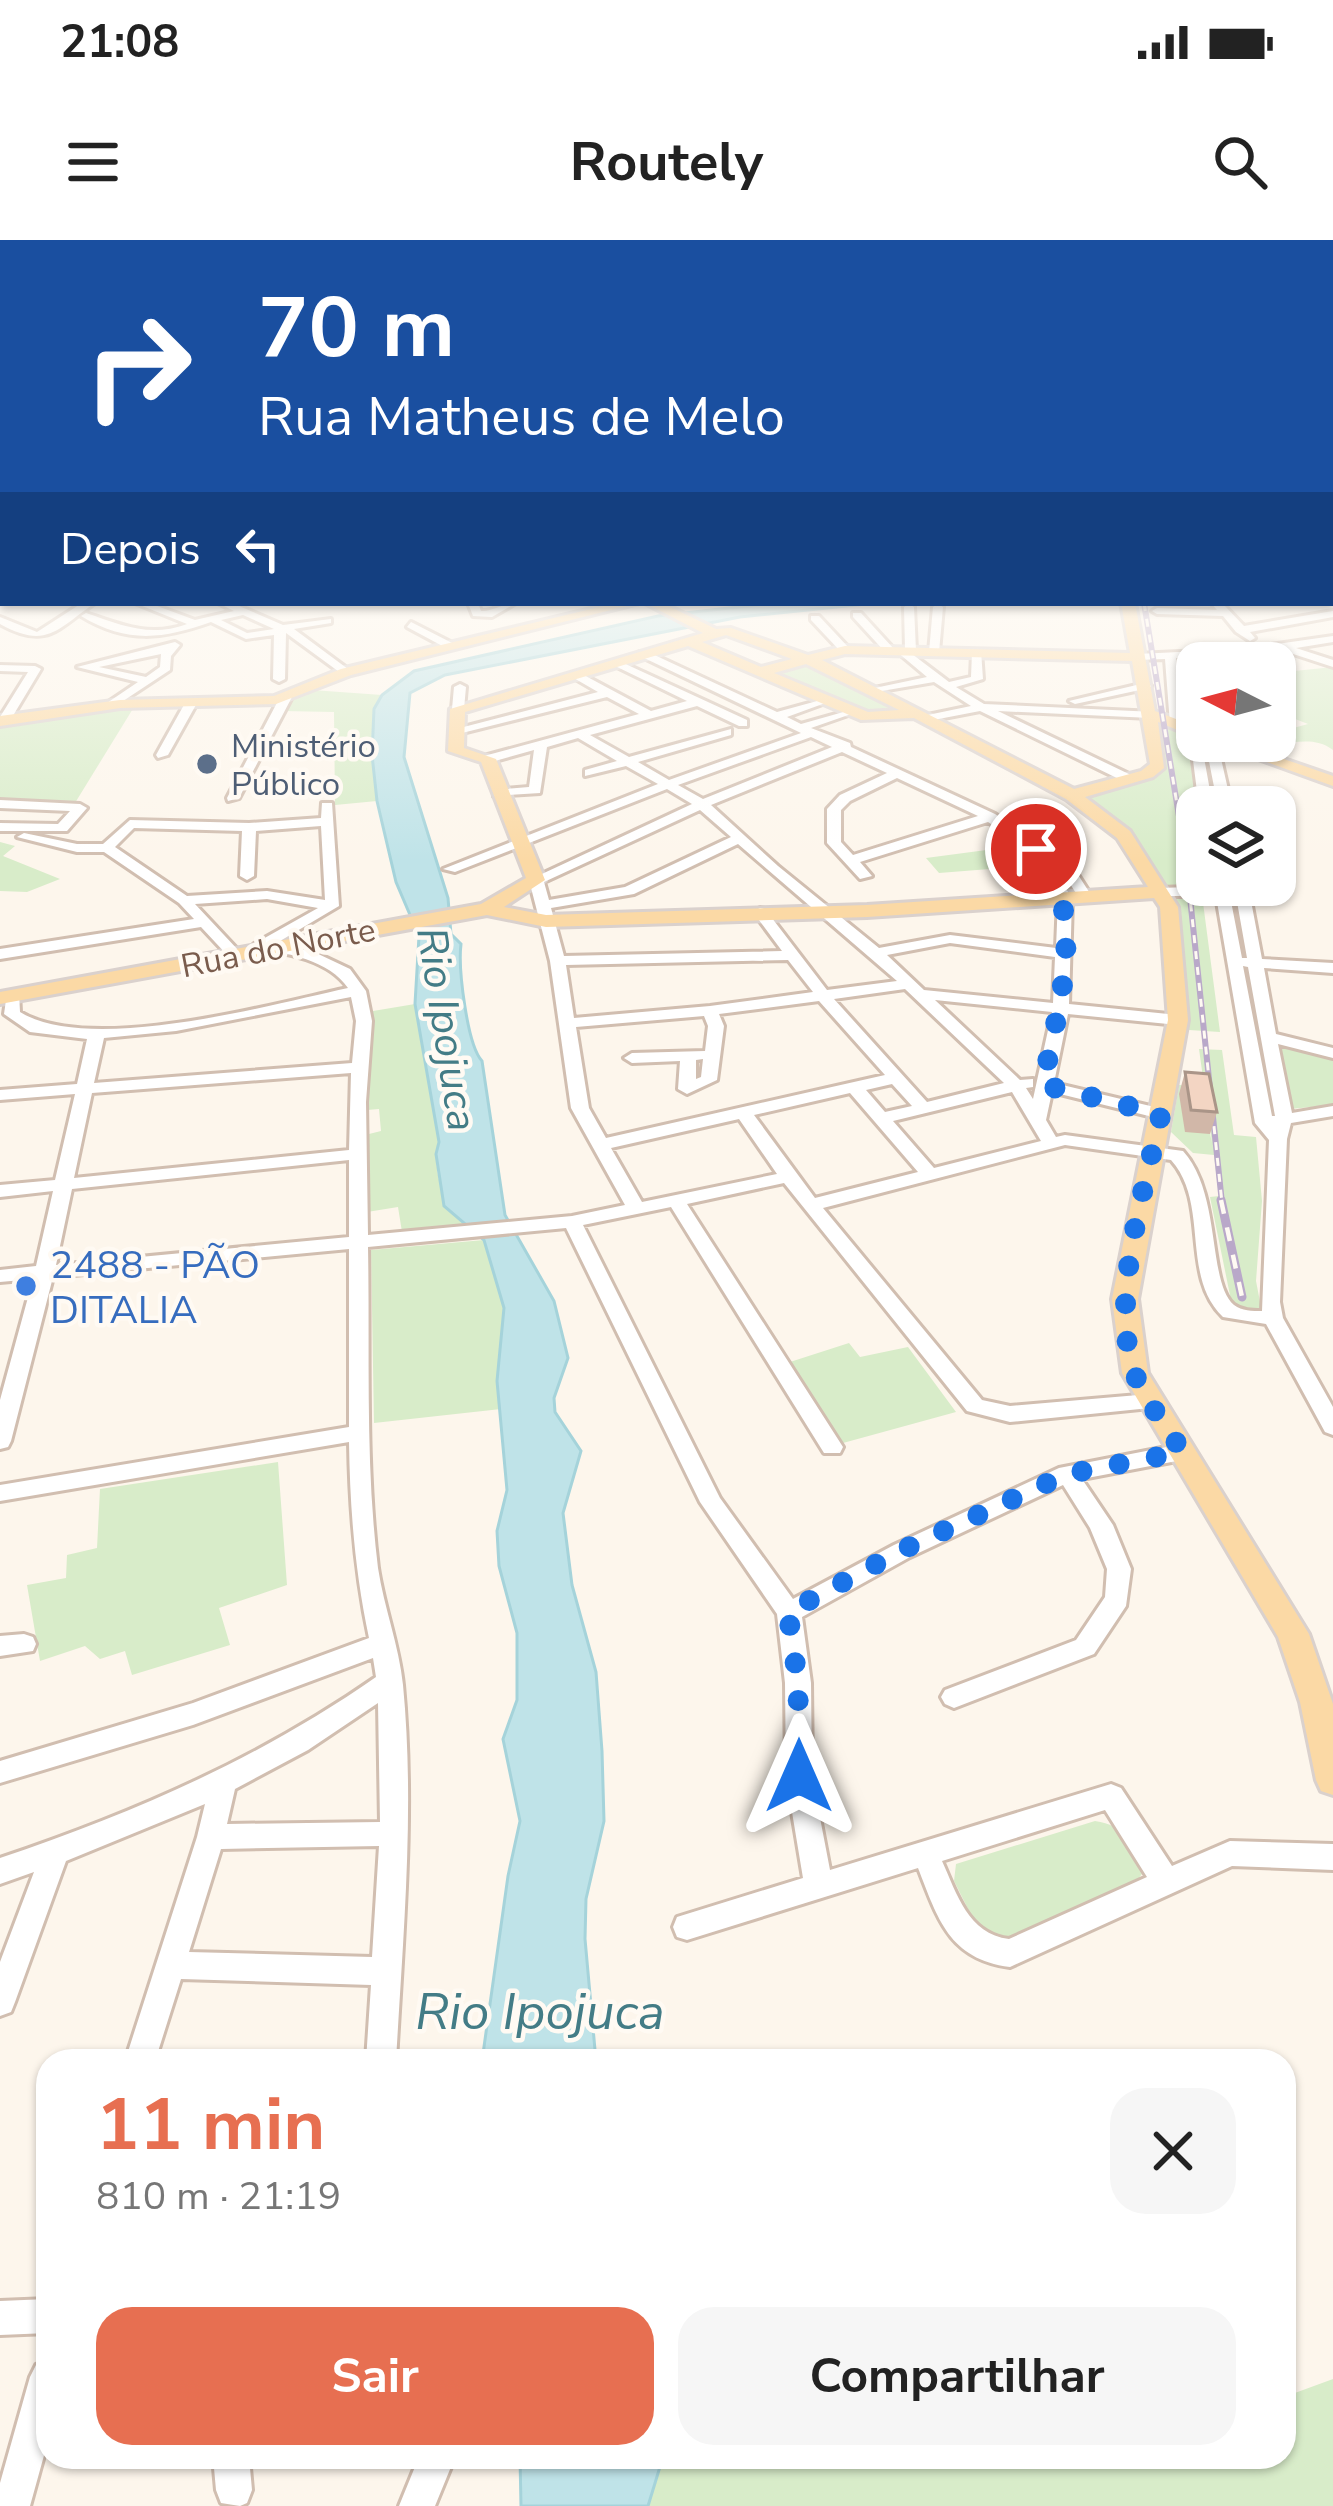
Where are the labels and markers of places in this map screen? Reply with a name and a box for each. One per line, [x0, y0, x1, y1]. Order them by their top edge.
place label: Ministério Público [231, 724, 376, 807]
marker: Ministério Público [194, 751, 220, 777]
pin [985, 798, 1087, 900]
place label: 2488 - PÃO DITALIA [50, 1239, 260, 1337]
marker: 2488 - PÃO DITALIA [13, 1273, 39, 1299]

